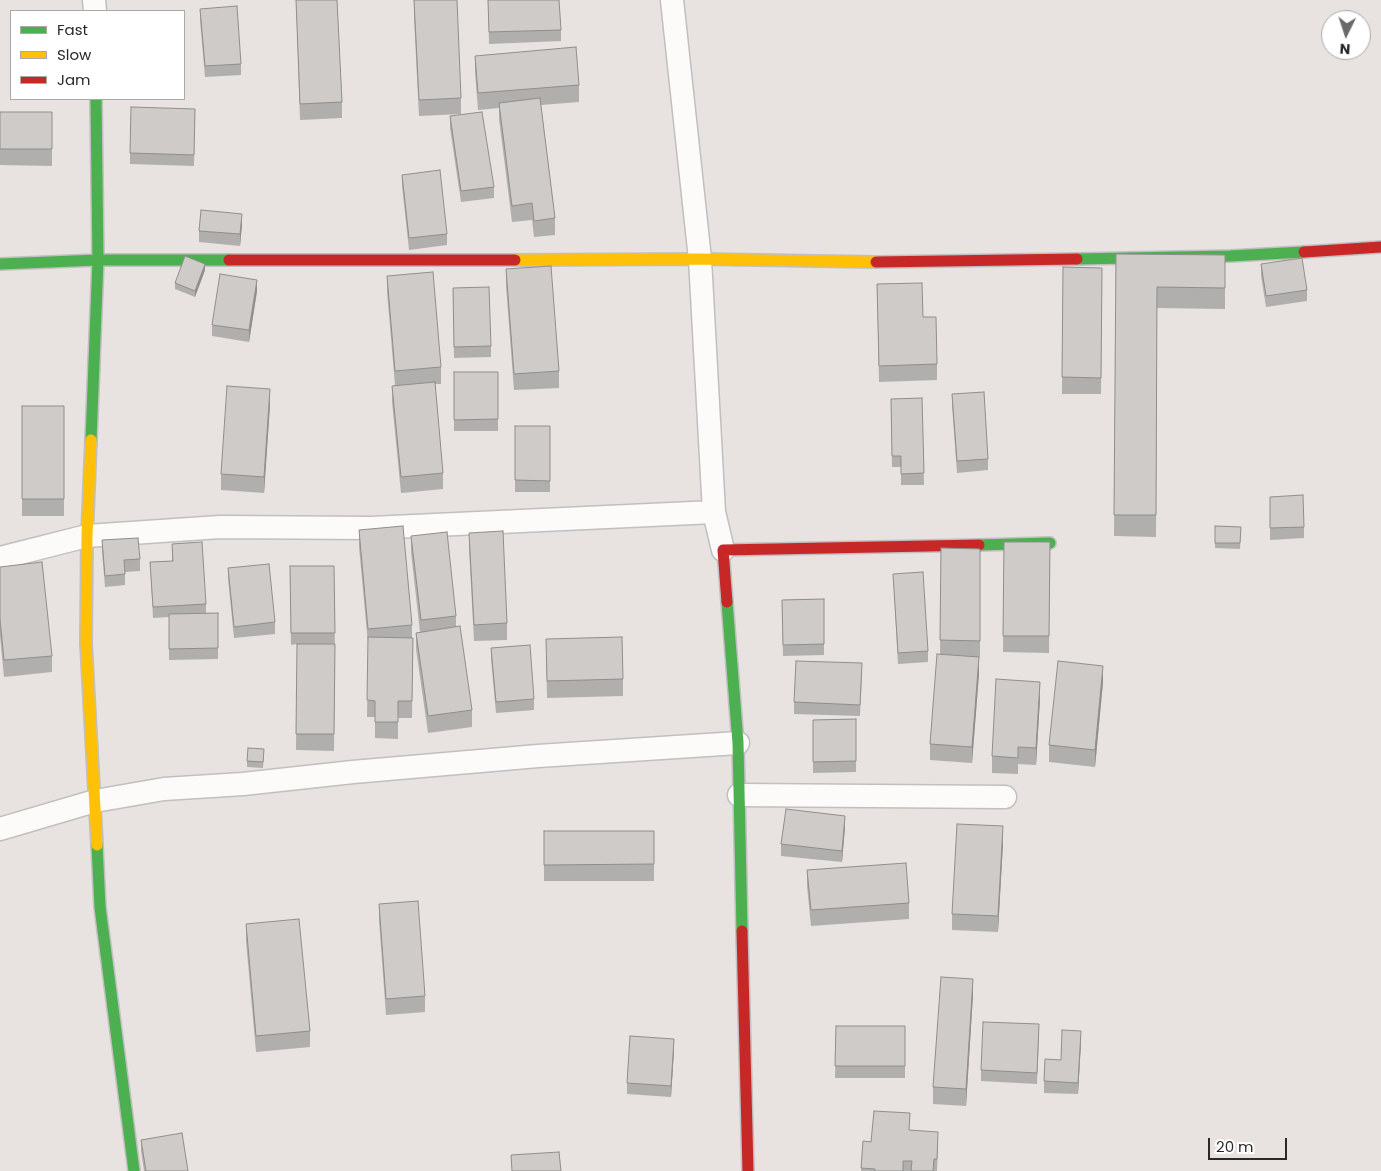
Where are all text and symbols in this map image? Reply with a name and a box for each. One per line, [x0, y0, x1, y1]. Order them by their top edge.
legend [10, 10, 185, 100]
north arrow [1321, 10, 1371, 60]
text: Fast [57, 19, 88, 40]
text: N [1339, 39, 1351, 59]
text: Slow [57, 44, 91, 65]
text: Jam [57, 69, 91, 90]
scale bar [1211, 1128, 1290, 1160]
text: 20 m [1216, 1136, 1254, 1157]

